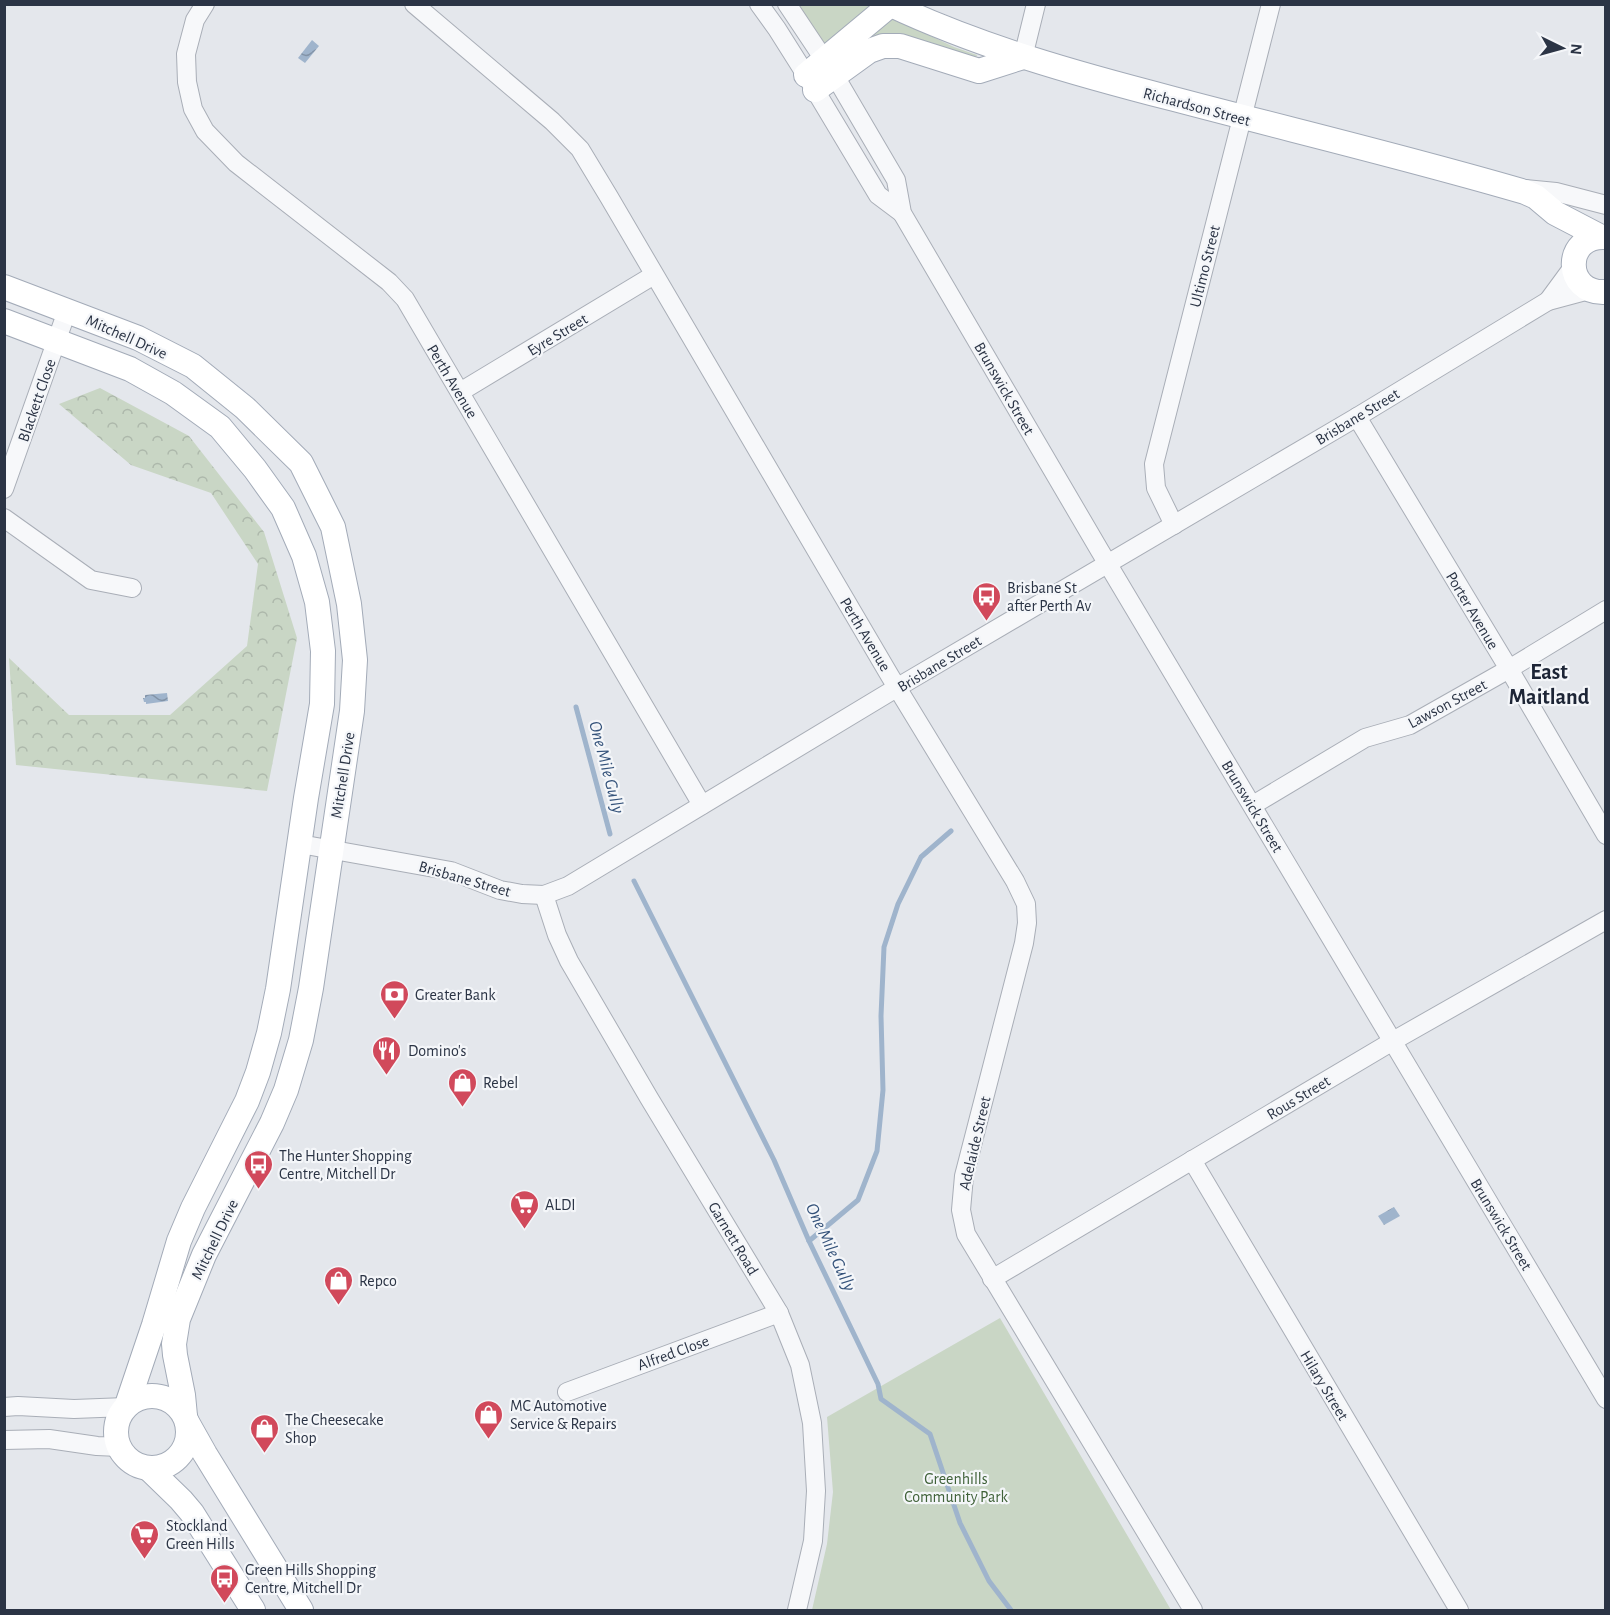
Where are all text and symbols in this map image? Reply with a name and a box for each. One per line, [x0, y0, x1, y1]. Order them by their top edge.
north arrow [1532, 18, 1592, 78]
text: N [1567, 43, 1584, 55]
street label: Richardson Street [1141, 85, 1252, 129]
street label: Ultimo Street [1187, 224, 1223, 309]
street label: Eyre Street [525, 311, 591, 360]
street label: Mitchell Drive [84, 312, 170, 362]
street label: Brunswick Street [971, 339, 1037, 438]
street label: Perth Avenue [424, 342, 480, 421]
street label: Blackett Close [15, 357, 59, 444]
street label: Brisbane Street [1313, 386, 1402, 448]
street label: Porter Avenue [1443, 569, 1501, 652]
bus stop icon: Brisbane St after Perth Av [970, 580, 1002, 622]
place label: Brisbane St after Perth Av [1007, 580, 1091, 614]
street label: Perth Avenue [837, 595, 893, 674]
street label: Brisbane Street [895, 633, 984, 695]
district label: East Maitland [1509, 661, 1590, 708]
street label: Lawson Street [1405, 676, 1490, 731]
water label: One Mile Gully [585, 719, 627, 816]
street label: Mitchell Drive [328, 731, 358, 819]
street label: Brunswick Street [1218, 758, 1286, 855]
street label: Brisbane Street [417, 858, 512, 900]
bank icon: Greater Bank [378, 978, 410, 1020]
place label: Greater Bank [415, 987, 496, 1003]
restaurant icon: Domino's [371, 1034, 403, 1076]
place label: Domino's [408, 1043, 467, 1059]
shop icon: Rebel [446, 1066, 478, 1108]
street label: Rous Street [1264, 1073, 1333, 1123]
place label: Rebel [483, 1075, 518, 1091]
street label: Adelaide Street [956, 1095, 994, 1192]
bus stop icon: The Hunter Shopping Centre, Mitchell Dr [242, 1148, 274, 1190]
place label: The Hunter Shopping Centre, Mitchell Dr [279, 1148, 412, 1182]
street label: Brunswick Street [1467, 1176, 1535, 1273]
supermarket icon: ALDI [508, 1188, 540, 1230]
street label: Mitchell Drive [189, 1197, 241, 1282]
place label: ALDI [545, 1197, 576, 1213]
street label: Garnett Road [705, 1199, 761, 1278]
water label: One Mile Gully [802, 1201, 859, 1295]
shop icon: Repco [322, 1264, 354, 1306]
place label: Repco [359, 1273, 397, 1289]
street label: Alfred Close [635, 1333, 711, 1373]
street label: Hilary Street [1296, 1348, 1351, 1424]
shop icon: MC Automotive Service & Repairs [473, 1398, 505, 1440]
place label: MC Automotive Service & Repairs [510, 1398, 617, 1432]
shop icon: The Cheesecake Shop [248, 1412, 280, 1454]
place label: The Cheesecake Shop [285, 1412, 384, 1446]
park label: Greenhills Community Park [904, 1471, 1008, 1506]
supermarket icon: Stockland Green Hills [129, 1518, 161, 1560]
place label: Stockland Green Hills [166, 1518, 235, 1552]
bus stop icon: Green Hills Shopping Centre, Mitchell Dr [208, 1562, 240, 1604]
place label: Green Hills Shopping Centre, Mitchell Dr [245, 1562, 376, 1596]

